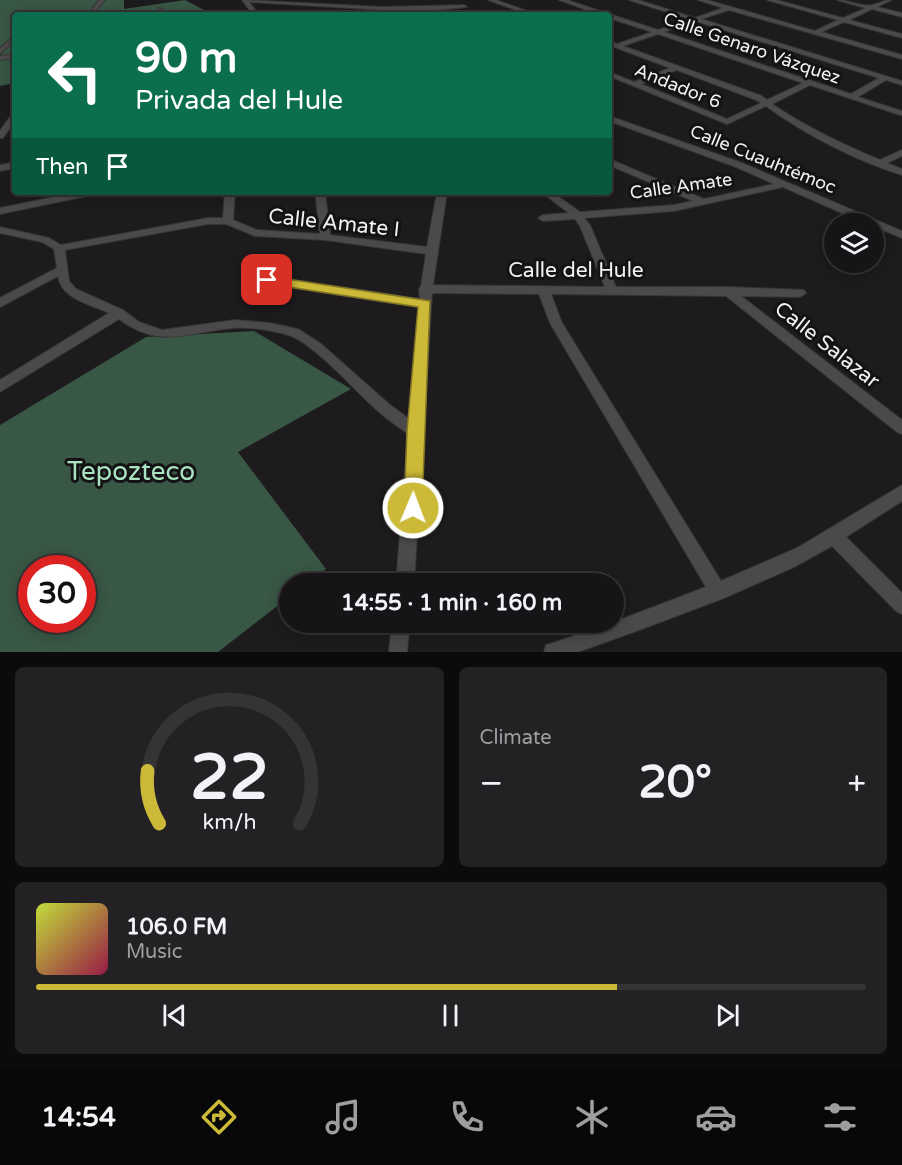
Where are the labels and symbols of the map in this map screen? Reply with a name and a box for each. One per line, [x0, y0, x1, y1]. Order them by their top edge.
street label: Calle Genaro Vázquez [661, 7, 843, 89]
street label: Andador 6 [632, 59, 724, 113]
street label: Calle Cuauhtémoc [687, 120, 839, 198]
street label: Calle Amate [628, 168, 734, 204]
street label: Calle Amate I [267, 204, 401, 242]
pin [241, 254, 292, 305]
street label: Calle del Hule [508, 258, 644, 283]
street label: Calle Salazar [770, 296, 884, 394]
park label: Tepozteco [67, 456, 195, 487]
position arrow [381, 476, 445, 540]
speed limit sign: 30 [18, 555, 96, 633]

